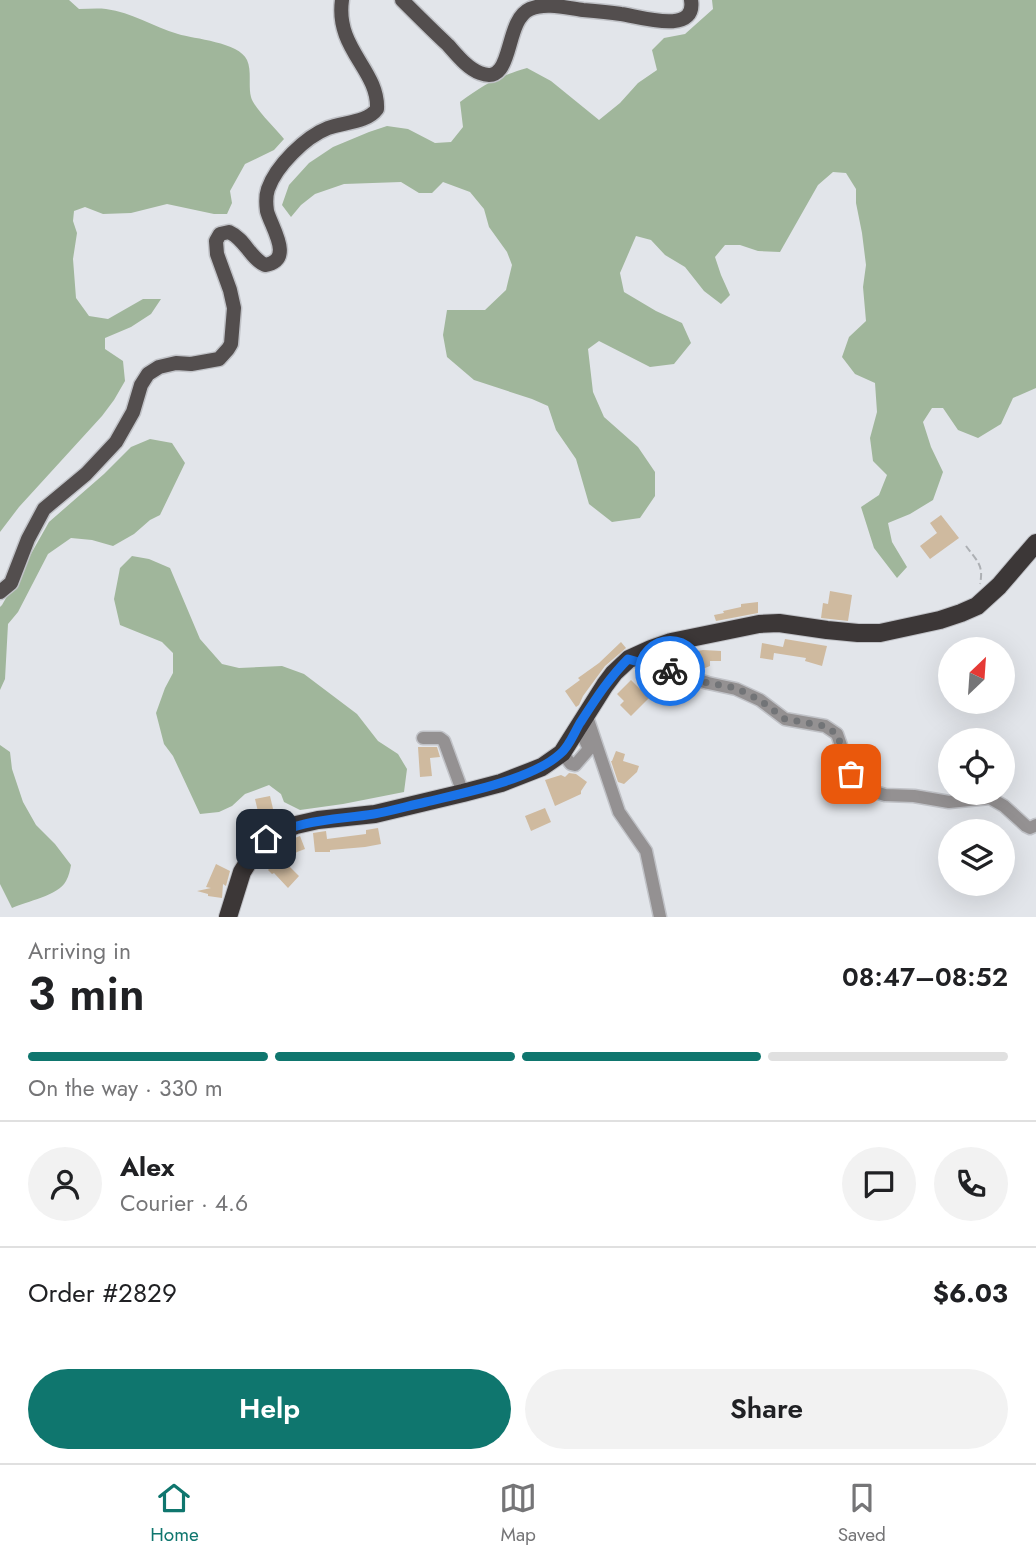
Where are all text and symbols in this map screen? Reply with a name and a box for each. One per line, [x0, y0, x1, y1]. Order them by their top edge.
courier [635, 636, 705, 706]
north arrow [938, 637, 1015, 714]
map controls [938, 637, 1015, 896]
icon: bike [651, 652, 689, 690]
button: locate [938, 728, 1015, 805]
pin [821, 744, 881, 804]
icon: bag [832, 755, 870, 793]
pin [236, 809, 296, 869]
button: layers [938, 819, 1015, 896]
icon: home [247, 820, 285, 858]
text: Arriving in [28, 934, 131, 968]
text: 08:47–08:52 [842, 958, 1008, 996]
text: 3 min [28, 961, 145, 1027]
text: On the way · 330 m [28, 1071, 223, 1105]
button: person [28, 1147, 102, 1221]
button: chat [842, 1147, 916, 1221]
button: phone [934, 1147, 1008, 1221]
text: Alex [120, 1148, 174, 1186]
text: Courier · 4.6 [120, 1186, 248, 1220]
text: Order #2829 [28, 1274, 177, 1312]
text: $6.03 [933, 1274, 1008, 1312]
button: Help [28, 1369, 511, 1449]
button: Share [525, 1369, 1008, 1449]
tab: Home [150, 1479, 199, 1548]
tab: Map [499, 1479, 537, 1548]
tab: Saved [838, 1479, 886, 1548]

